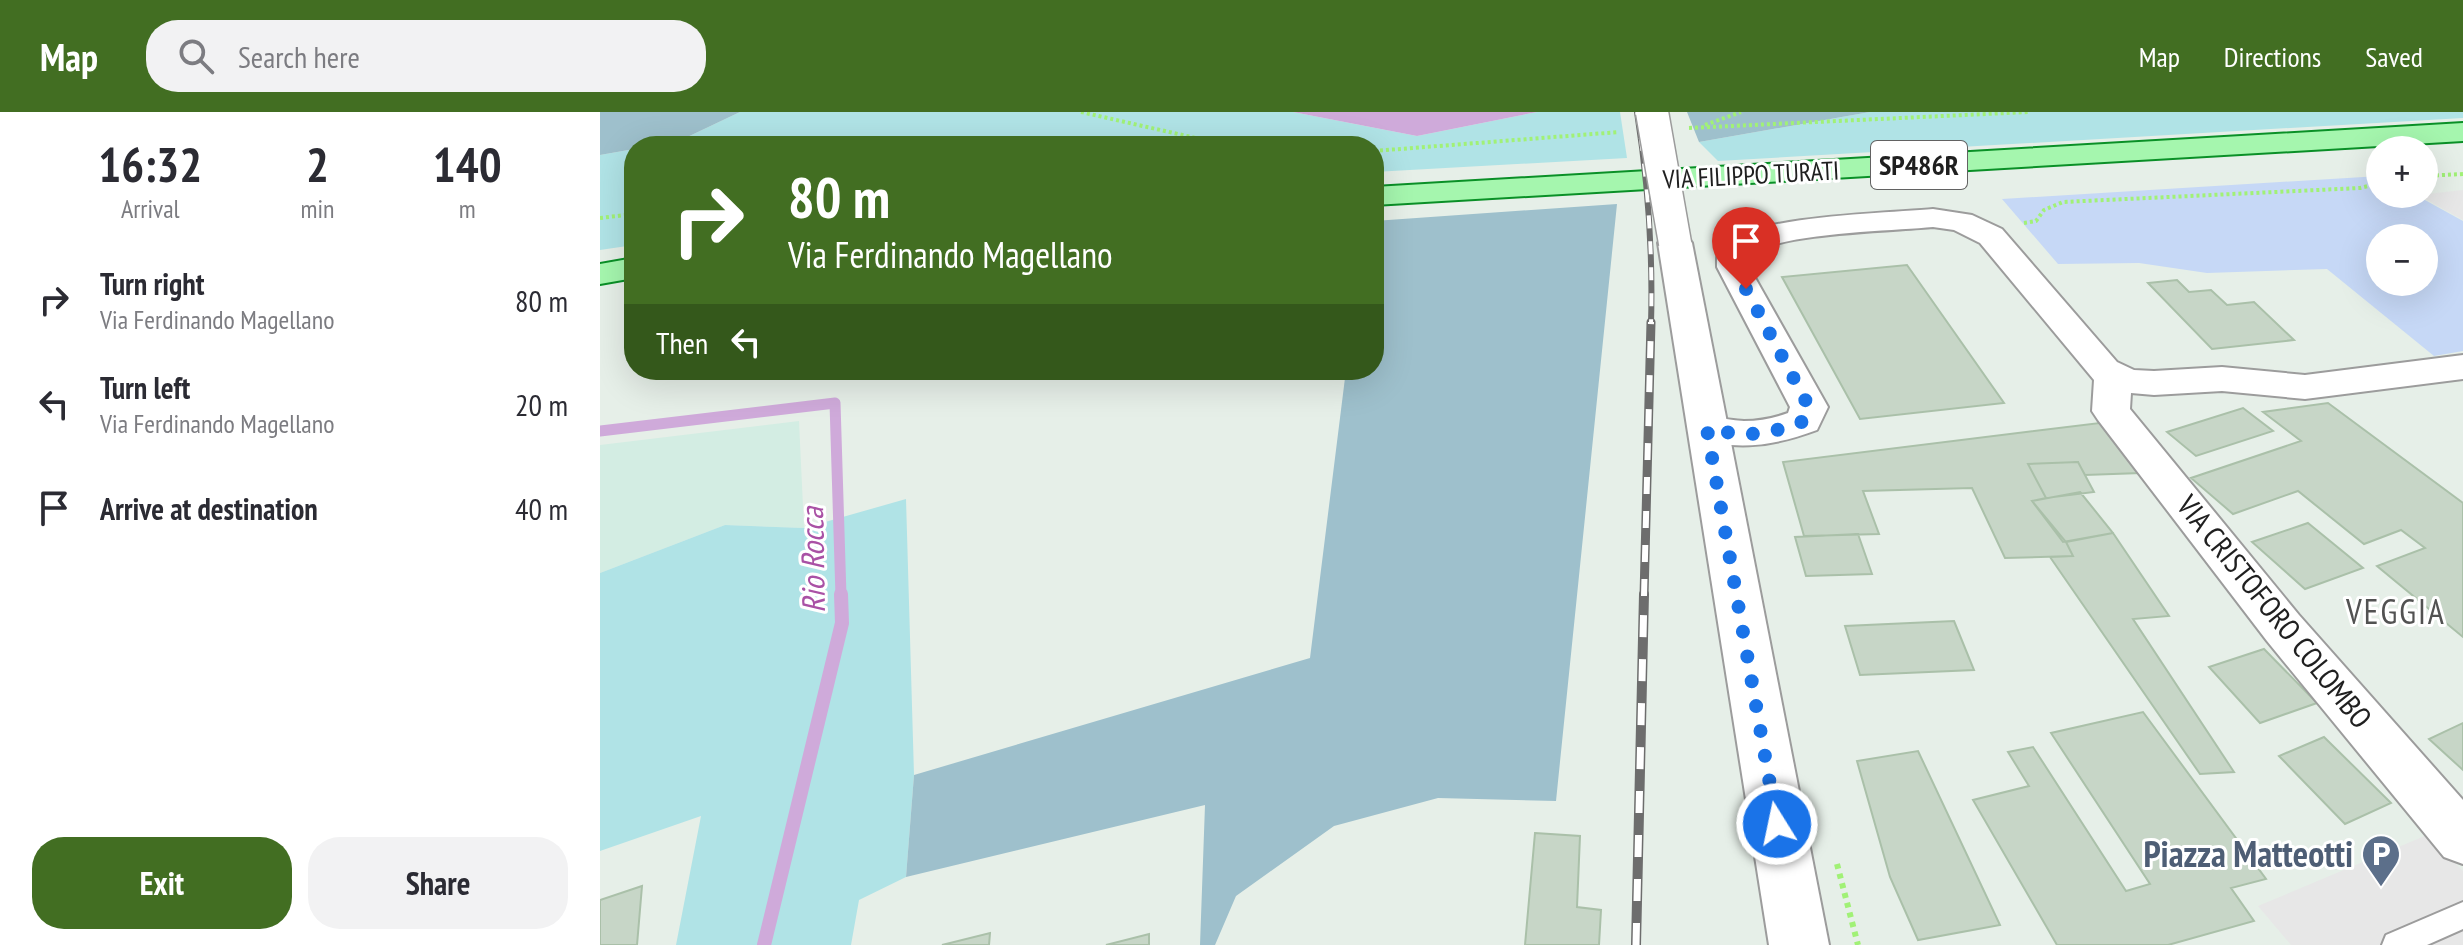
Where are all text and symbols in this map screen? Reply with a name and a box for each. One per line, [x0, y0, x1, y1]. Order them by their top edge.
search box [146, 20, 706, 92]
text: Map [40, 32, 98, 81]
icon: search [174, 34, 218, 78]
text: Search here [238, 37, 360, 76]
text: Map [2139, 38, 2180, 75]
text: Directions [2224, 38, 2321, 75]
text: Saved [2365, 38, 2423, 75]
text: 16:32 [98, 133, 202, 195]
text: 2 [306, 133, 329, 195]
text: 140 [433, 133, 502, 195]
map controls [2366, 136, 2438, 296]
button: + [2366, 136, 2438, 208]
road number: SP486R [1871, 141, 1967, 189]
street label: VIA FILIPPO TURATI [1661, 153, 1840, 196]
text: 80 m [788, 161, 890, 233]
icon: right [656, 168, 760, 272]
text: Arrival [121, 192, 180, 225]
text: min [300, 192, 334, 225]
text: m [459, 192, 476, 225]
pin [1712, 207, 1780, 289]
icon: arrive [1724, 219, 1768, 263]
button: − [2366, 224, 2438, 296]
text: Via Ferdinando Magellano [788, 231, 1113, 278]
text: Turn right [100, 264, 204, 303]
icon: right [32, 278, 76, 322]
text: 80 m [515, 281, 568, 320]
text: Via Ferdinando Magellano [100, 303, 334, 336]
icon: left [724, 320, 768, 364]
text: Then [656, 323, 708, 362]
text: Turn left [100, 368, 190, 407]
icon: left [32, 382, 76, 426]
text: 20 m [515, 385, 568, 424]
text: Via Ferdinando Magellano [100, 407, 334, 440]
icon: arrive [32, 486, 76, 530]
street label: VIA CRISTOFORO COLOMBO [2168, 486, 2381, 736]
text: Arrive at destination [100, 489, 318, 528]
text: 40 m [515, 489, 568, 528]
water label: Rio Rocca [790, 505, 834, 613]
district label: VEGGIA [2345, 589, 2446, 633]
position arrow [1735, 782, 1819, 866]
place label: Piazza Matteotti [2143, 830, 2353, 877]
parking icon: Piazza Matteotti [2360, 833, 2402, 888]
button: Exit [32, 837, 292, 929]
button: Share [308, 837, 568, 929]

